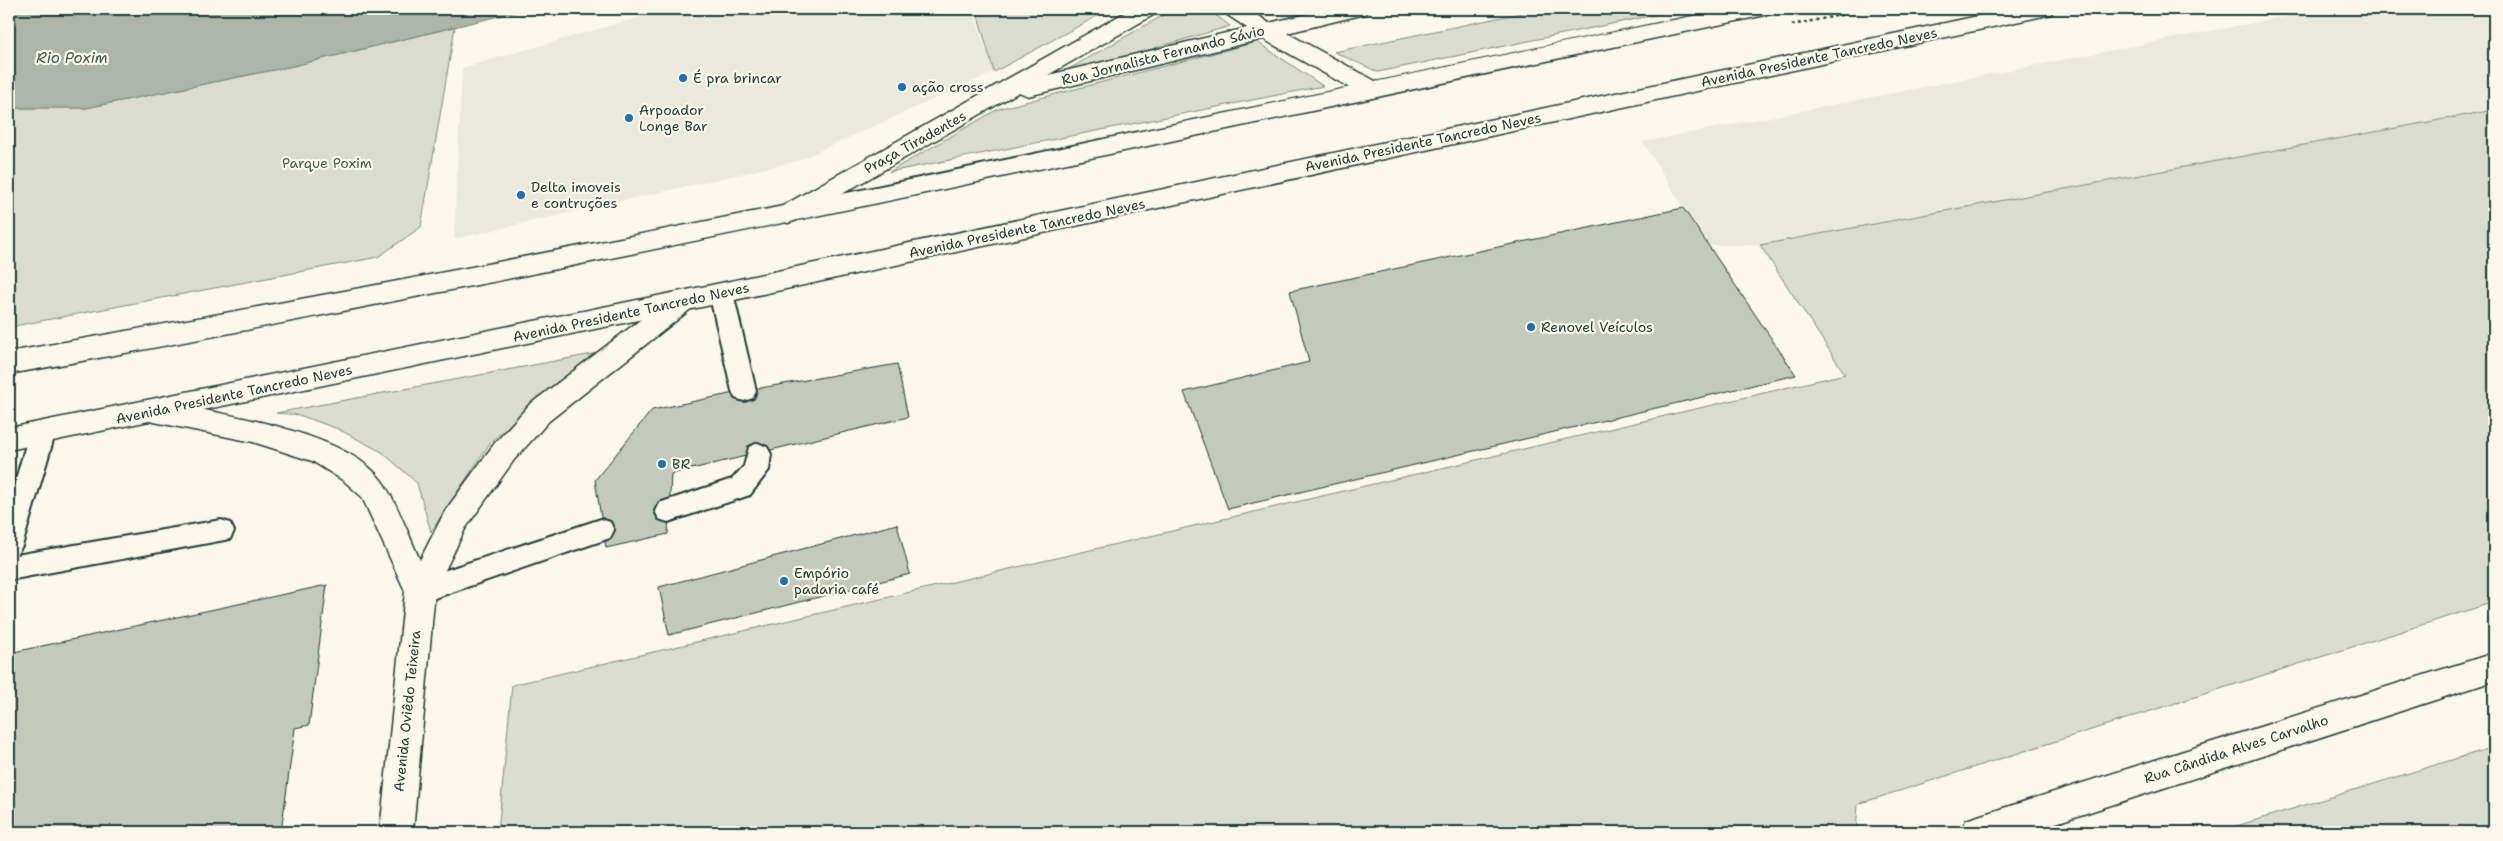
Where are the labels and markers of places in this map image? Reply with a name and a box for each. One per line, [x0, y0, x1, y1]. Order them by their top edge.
place label: É pra brincar [693, 69, 782, 87]
marker: É pra brincar [677, 72, 689, 84]
place label: ação cross [912, 78, 984, 96]
marker: ação cross [896, 81, 908, 93]
place label: Arpoador Longe Bar [639, 101, 708, 135]
marker: Arpoador Longe Bar [623, 112, 635, 124]
place label: Delta imoveis e contruções [531, 178, 621, 212]
marker: Delta imoveis e contruções [515, 189, 527, 201]
place label: Renovel Veículos [1541, 318, 1653, 336]
marker: Renovel Veículos [1525, 321, 1537, 333]
place label: BR [672, 455, 691, 473]
marker: BR [656, 458, 668, 470]
place label: Empório padaria café [794, 564, 879, 598]
marker: Empório padaria café [778, 575, 790, 587]

